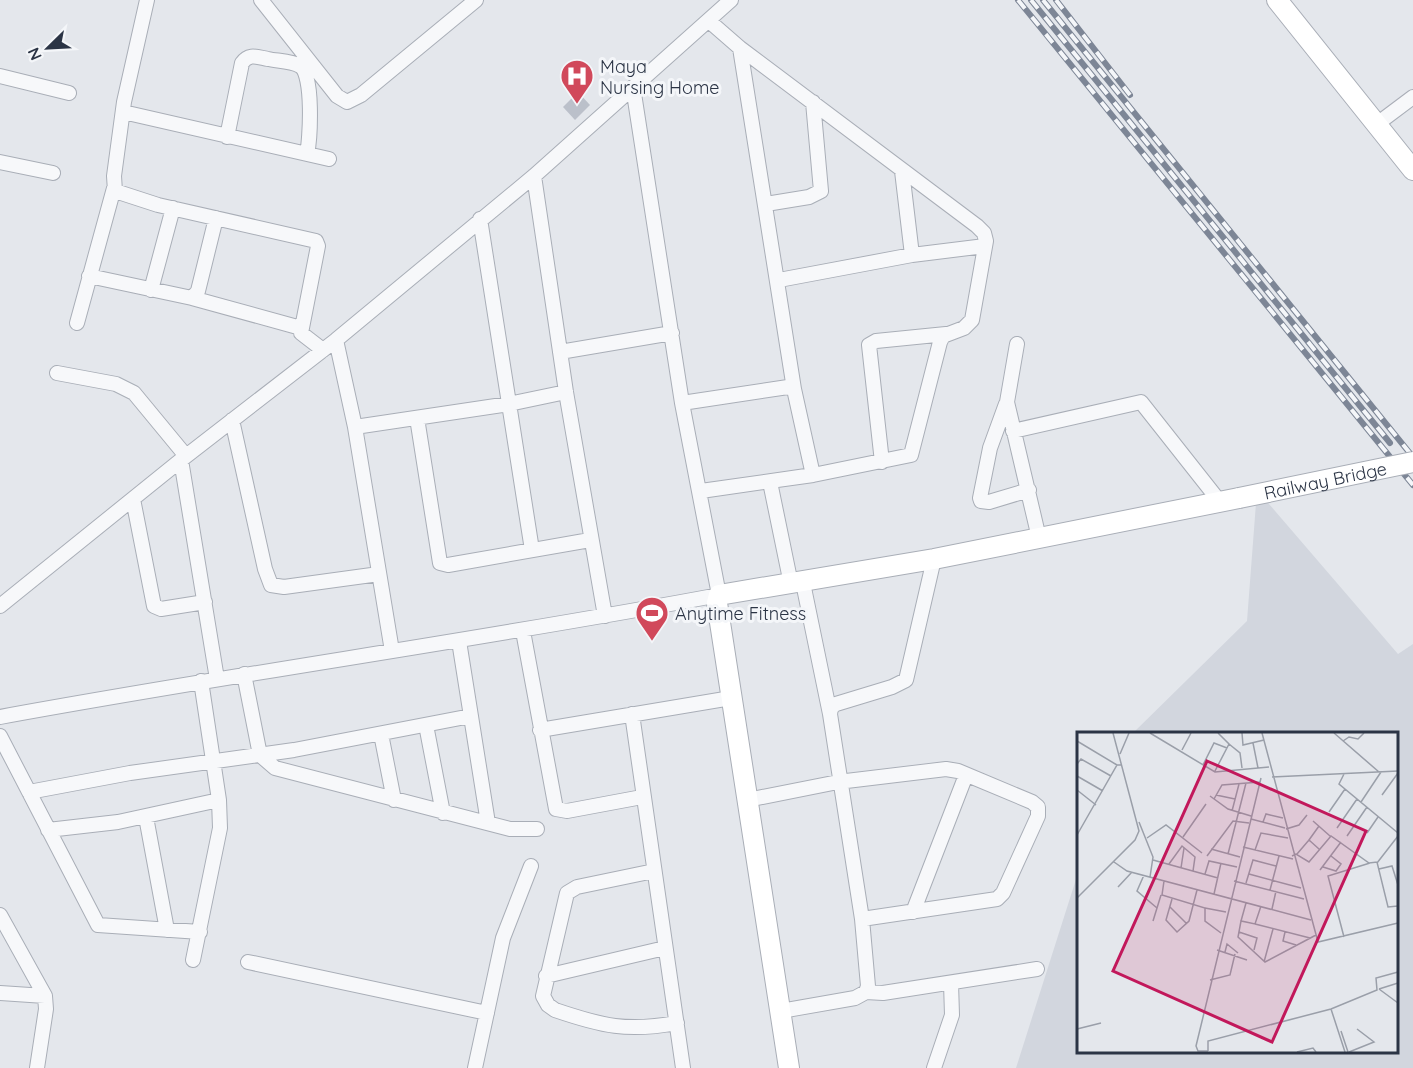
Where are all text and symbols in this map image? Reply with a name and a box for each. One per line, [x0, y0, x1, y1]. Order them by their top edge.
north arrow [18, 18, 78, 78]
text: N [23, 45, 46, 64]
place label: Maya Nursing Home [600, 55, 720, 99]
hospital icon: Maya Nursing Home [559, 58, 595, 105]
street label: Railway Bridge [1262, 456, 1389, 504]
sports icon: Anytime Fitness [634, 595, 670, 642]
place label: Anytime Fitness [675, 602, 806, 625]
inset map [1077, 732, 1398, 1053]

